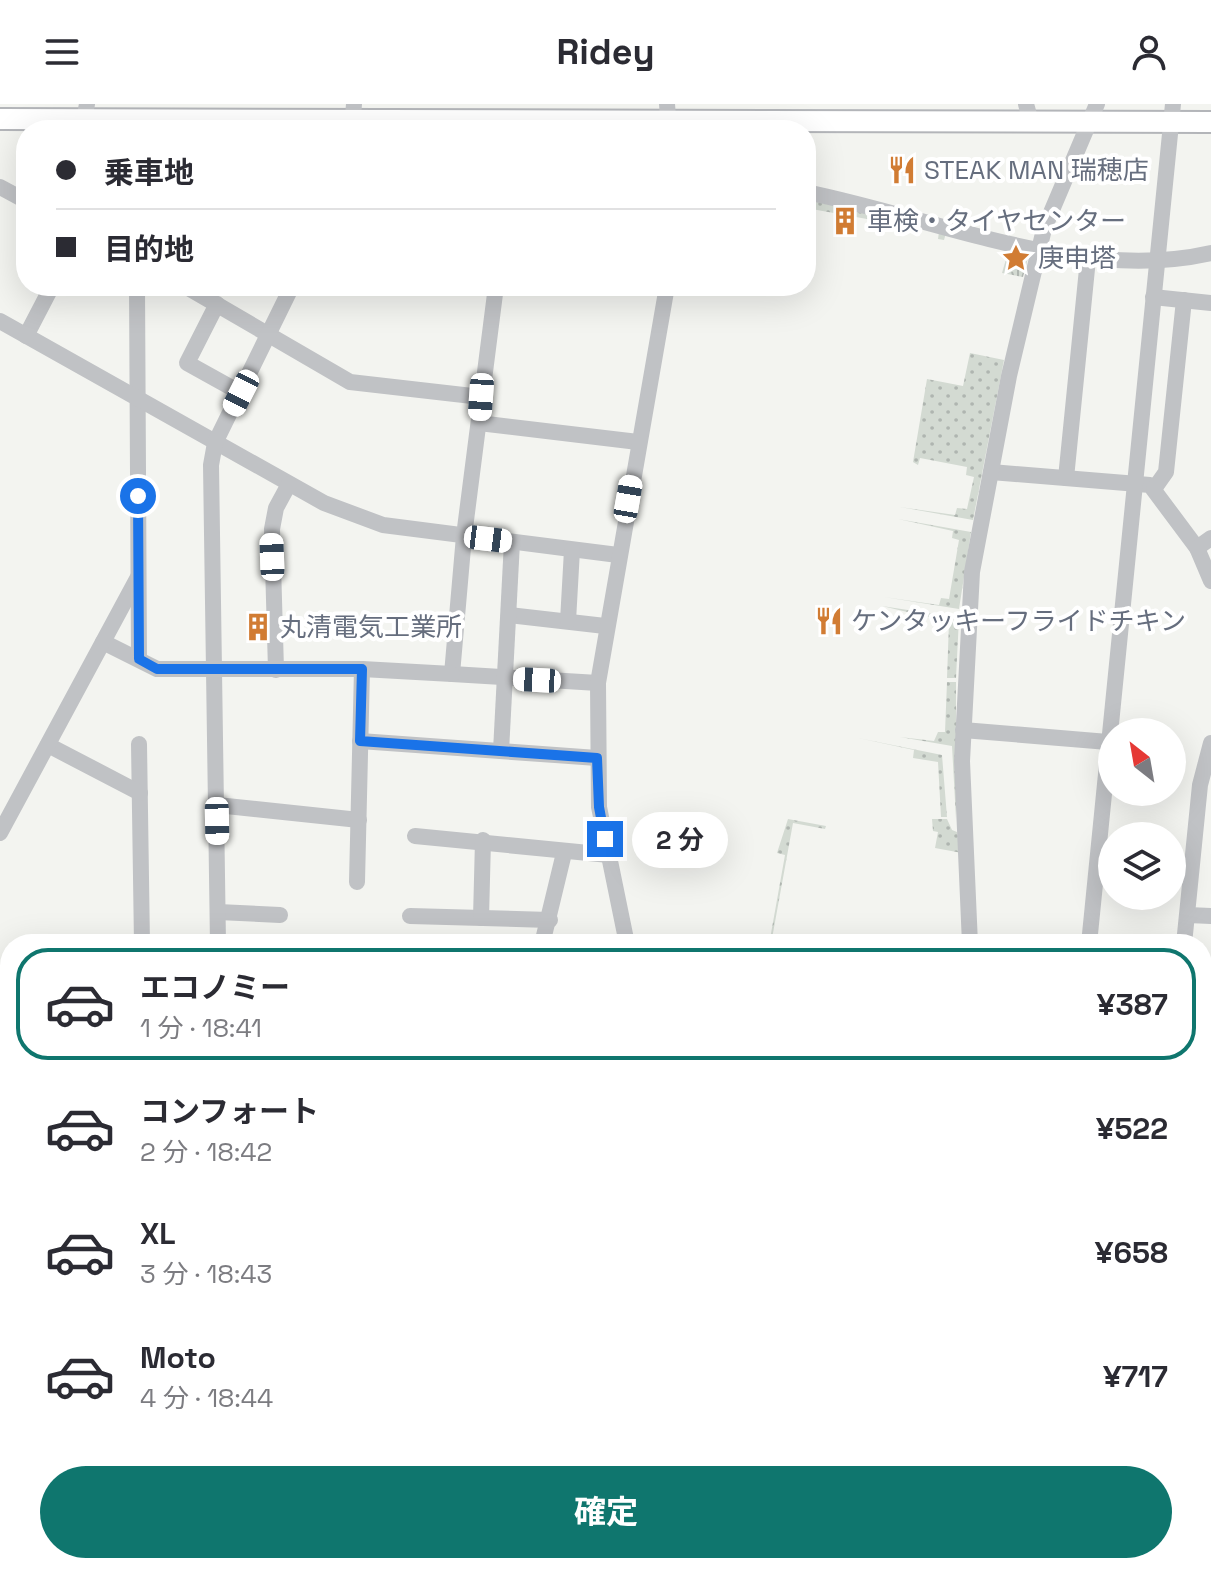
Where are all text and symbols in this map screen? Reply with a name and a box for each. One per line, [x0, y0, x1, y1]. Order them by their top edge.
text: Ridey [556, 29, 655, 75]
icon: menu [40, 30, 84, 74]
icon: person [1127, 30, 1171, 74]
text: 乗車地 [104, 153, 194, 192]
place label: STEAK MAN 瑞穂店 [924, 153, 1149, 187]
restaurant icon: STEAK MAN 瑞穂店 [887, 155, 917, 185]
place label: 車検・タイヤセンター [867, 204, 1126, 238]
building icon: 車検・タイヤセンター [830, 206, 860, 236]
text: 目的地 [104, 230, 194, 269]
place label: 庚申塔 [1038, 241, 1116, 275]
place icon: 庚申塔 [1001, 243, 1031, 273]
car [219, 366, 263, 420]
car [467, 372, 495, 422]
car [612, 473, 644, 525]
route start [120, 478, 156, 514]
car [463, 524, 513, 554]
car [259, 533, 285, 581]
place label: ケンタッキーフライドチキン [851, 604, 1186, 638]
restaurant icon: ケンタッキーフライドチキン [814, 606, 844, 636]
place label: 丸清電気工業所 [280, 610, 462, 644]
building icon: 丸清電気工業所 [243, 612, 273, 642]
car [512, 667, 562, 693]
north arrow [1098, 718, 1186, 806]
map controls [1098, 718, 1186, 910]
car [205, 797, 229, 845]
callout: 2 分 [633, 811, 729, 867]
route end [587, 821, 623, 857]
button: layers [1098, 822, 1186, 910]
text: 2 分 [656, 823, 704, 857]
icon: car [44, 968, 116, 1040]
text: エコノミー [140, 968, 290, 1007]
text: ¥387 [1097, 985, 1168, 1024]
text: 1 分 · 18:41 [140, 1011, 262, 1045]
icon: car [44, 1092, 116, 1164]
text: コンフォート [140, 1092, 319, 1131]
text: ¥522 [1096, 1109, 1168, 1148]
text: 2 分 · 18:42 [140, 1135, 272, 1169]
text: XL [140, 1214, 176, 1253]
icon: car [44, 1216, 116, 1288]
text: ¥658 [1095, 1233, 1168, 1272]
text: 3 分 · 18:43 [140, 1257, 272, 1291]
text: Moto [140, 1338, 216, 1377]
icon: car [44, 1340, 116, 1412]
text: ¥717 [1103, 1357, 1168, 1396]
text: 4 分 · 18:44 [140, 1381, 273, 1415]
button: 確定 [40, 1466, 1172, 1558]

